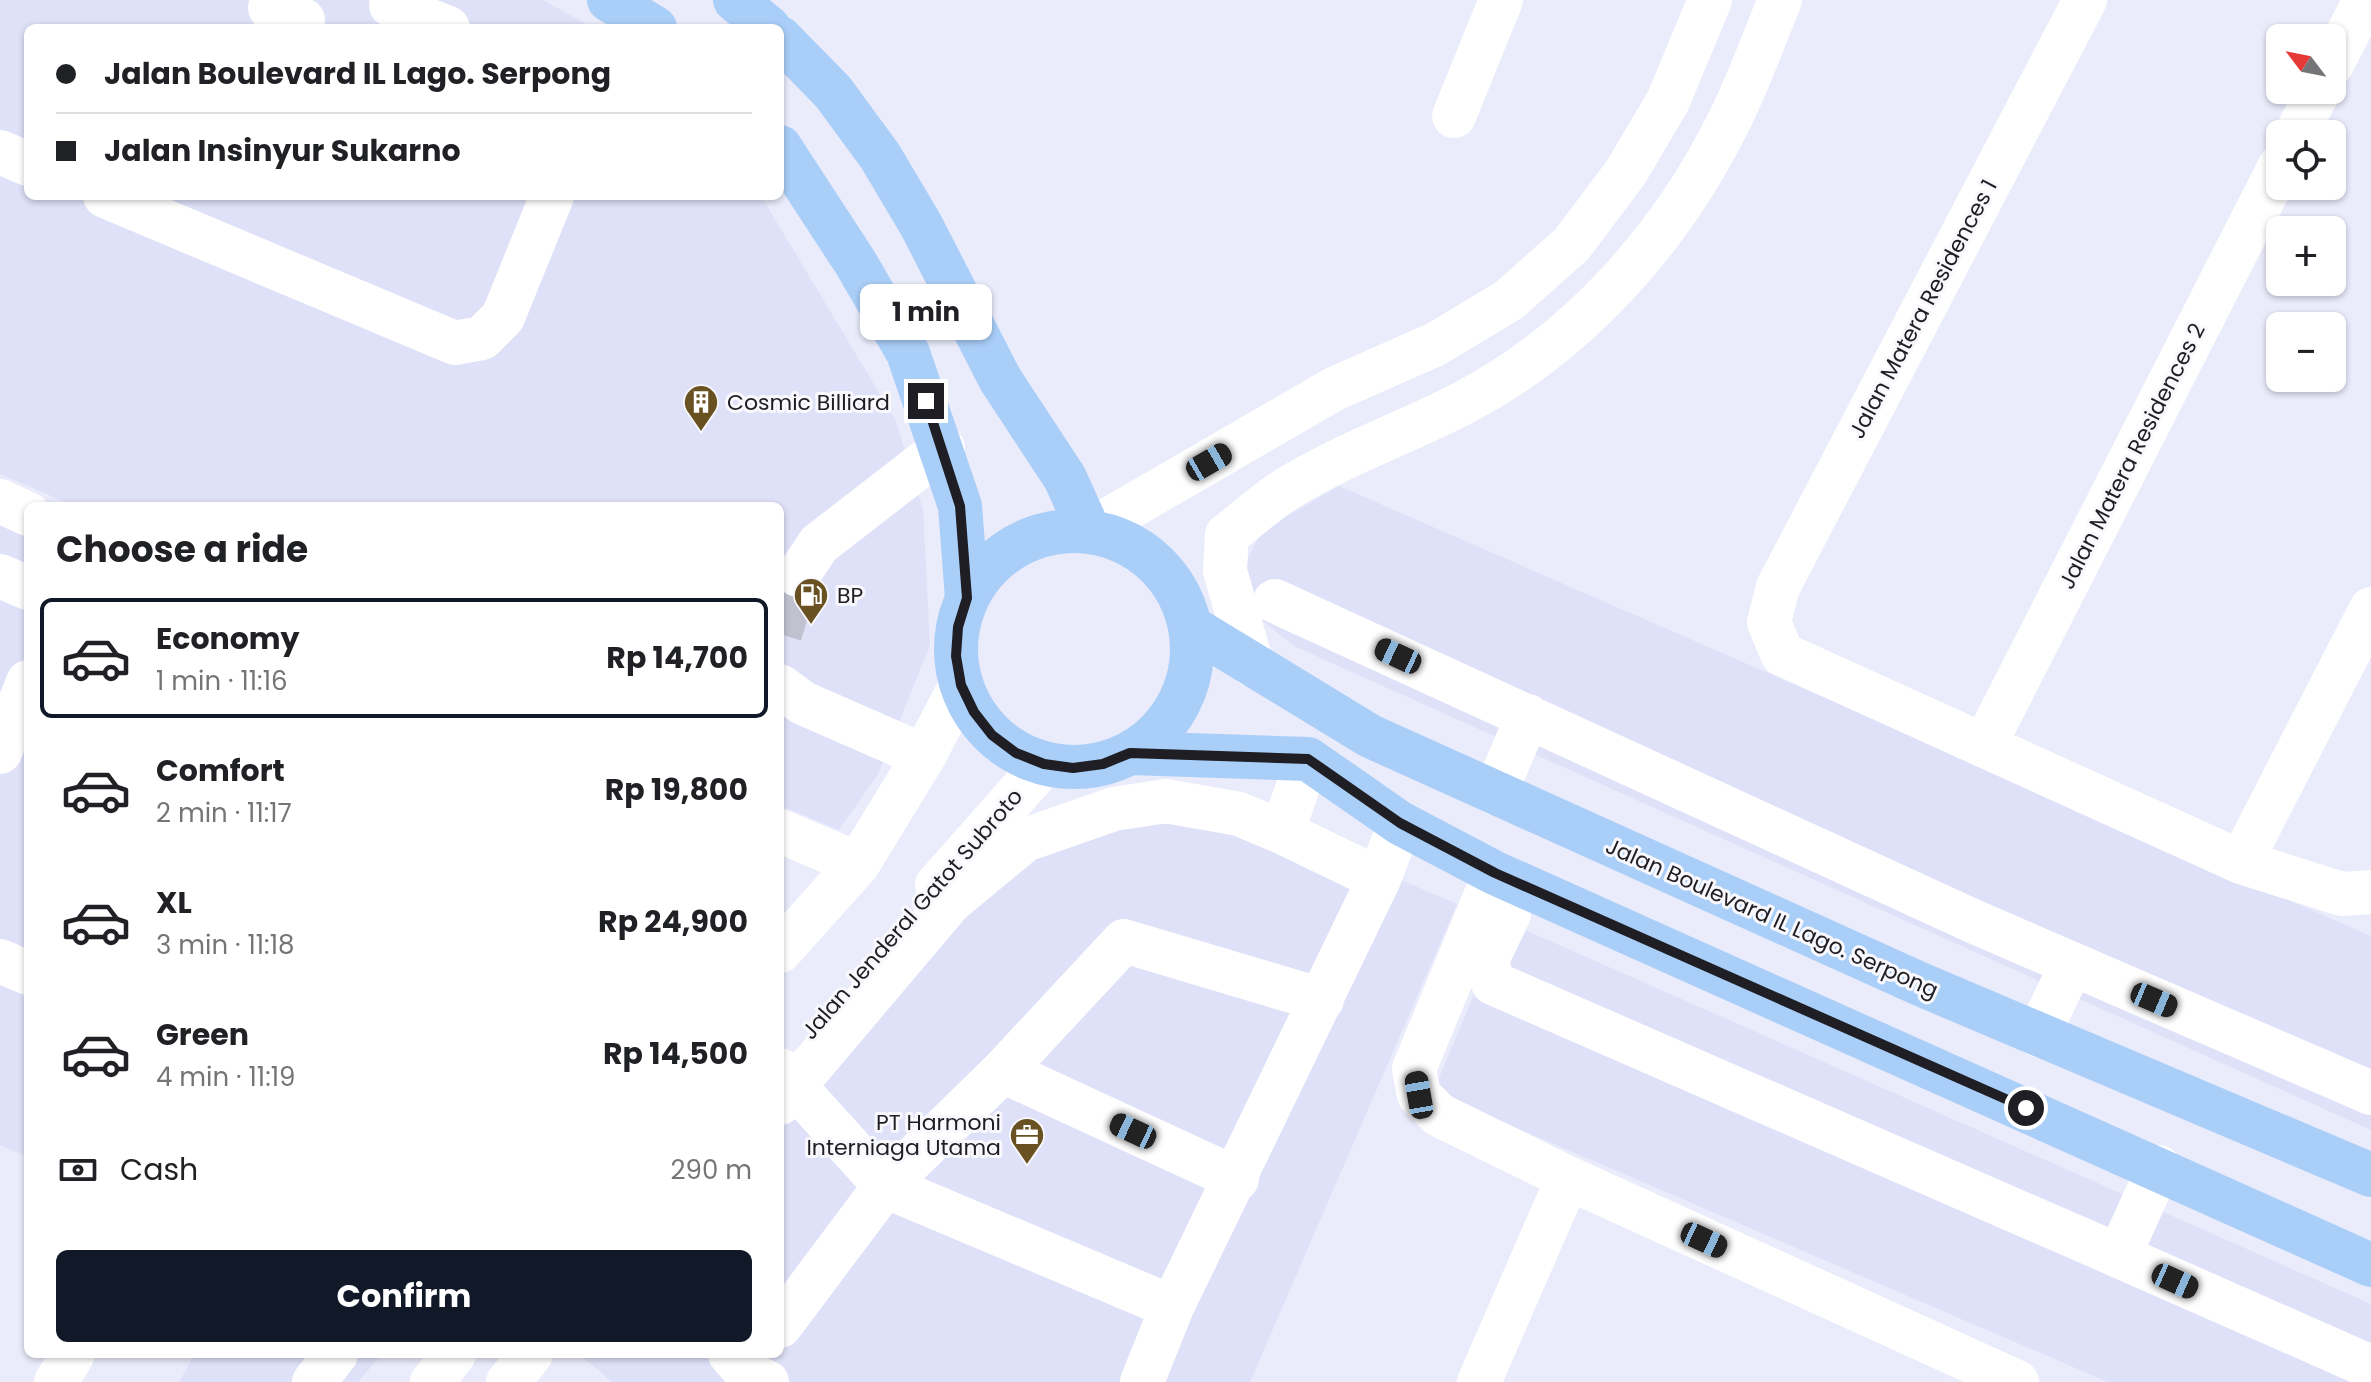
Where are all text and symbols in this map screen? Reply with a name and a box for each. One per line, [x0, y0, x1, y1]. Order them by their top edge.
north arrow [2266, 24, 2346, 104]
map controls [2266, 24, 2346, 392]
text: Jalan Boulevard IL Lago. Serpong [104, 52, 611, 95]
button: locate [2266, 120, 2346, 200]
text: Jalan Insinyur Sukarno [104, 129, 461, 172]
street label: Jalan Matera Residences 1 [1841, 174, 2005, 444]
button: + [2266, 216, 2346, 296]
callout: 1 min [860, 285, 992, 341]
text: 1 min [892, 294, 960, 330]
button: − [2266, 312, 2346, 392]
street label: Jalan Matera Residences 2 [2051, 318, 2213, 594]
building icon: Cosmic Billiard [682, 383, 720, 433]
route end [908, 383, 944, 419]
place label: Cosmic Billiard [727, 387, 890, 418]
car [1182, 440, 1236, 484]
text: Choose a ride [56, 524, 308, 575]
fuel station icon: BP [792, 576, 830, 626]
place label: BP [837, 580, 863, 611]
text: Economy [156, 617, 300, 660]
icon: car [60, 622, 132, 694]
car [1371, 635, 1425, 677]
text: Rp 14,700 [606, 636, 748, 679]
text: 1 min · 11:16 [156, 663, 287, 699]
text: Comfort [156, 749, 285, 792]
icon: car [60, 754, 132, 826]
text: Rp 19,800 [605, 768, 748, 811]
street label: Jalan Jenderal Gatot Subroto [794, 782, 1030, 1046]
text: 2 min · 11:17 [156, 795, 292, 831]
street label: Jalan Boulevard IL Lago. Serpong [1601, 830, 1943, 1006]
text: XL [156, 881, 192, 924]
icon: car [60, 886, 132, 958]
text: Rp 24,900 [598, 900, 748, 943]
text: 3 min · 11:18 [156, 927, 294, 963]
car [2127, 980, 2181, 1020]
text: Green [156, 1013, 249, 1056]
icon: car [60, 1018, 132, 1090]
text: Rp 14,500 [603, 1032, 748, 1075]
text: 4 min · 11:19 [156, 1059, 295, 1095]
car [1403, 1069, 1435, 1121]
route start [2008, 1090, 2044, 1126]
place label: PT Harmoni Interniaga Utama [806, 1107, 1001, 1163]
car [1106, 1110, 1160, 1152]
office icon: PT Harmoni Interniaga Utama [1008, 1116, 1046, 1166]
icon: cash [56, 1148, 100, 1192]
text: Cash [120, 1148, 198, 1191]
text: 290 m [671, 1152, 752, 1188]
car [1677, 1219, 1731, 1261]
button: Confirm [56, 1250, 752, 1342]
car [2148, 1260, 2202, 1302]

